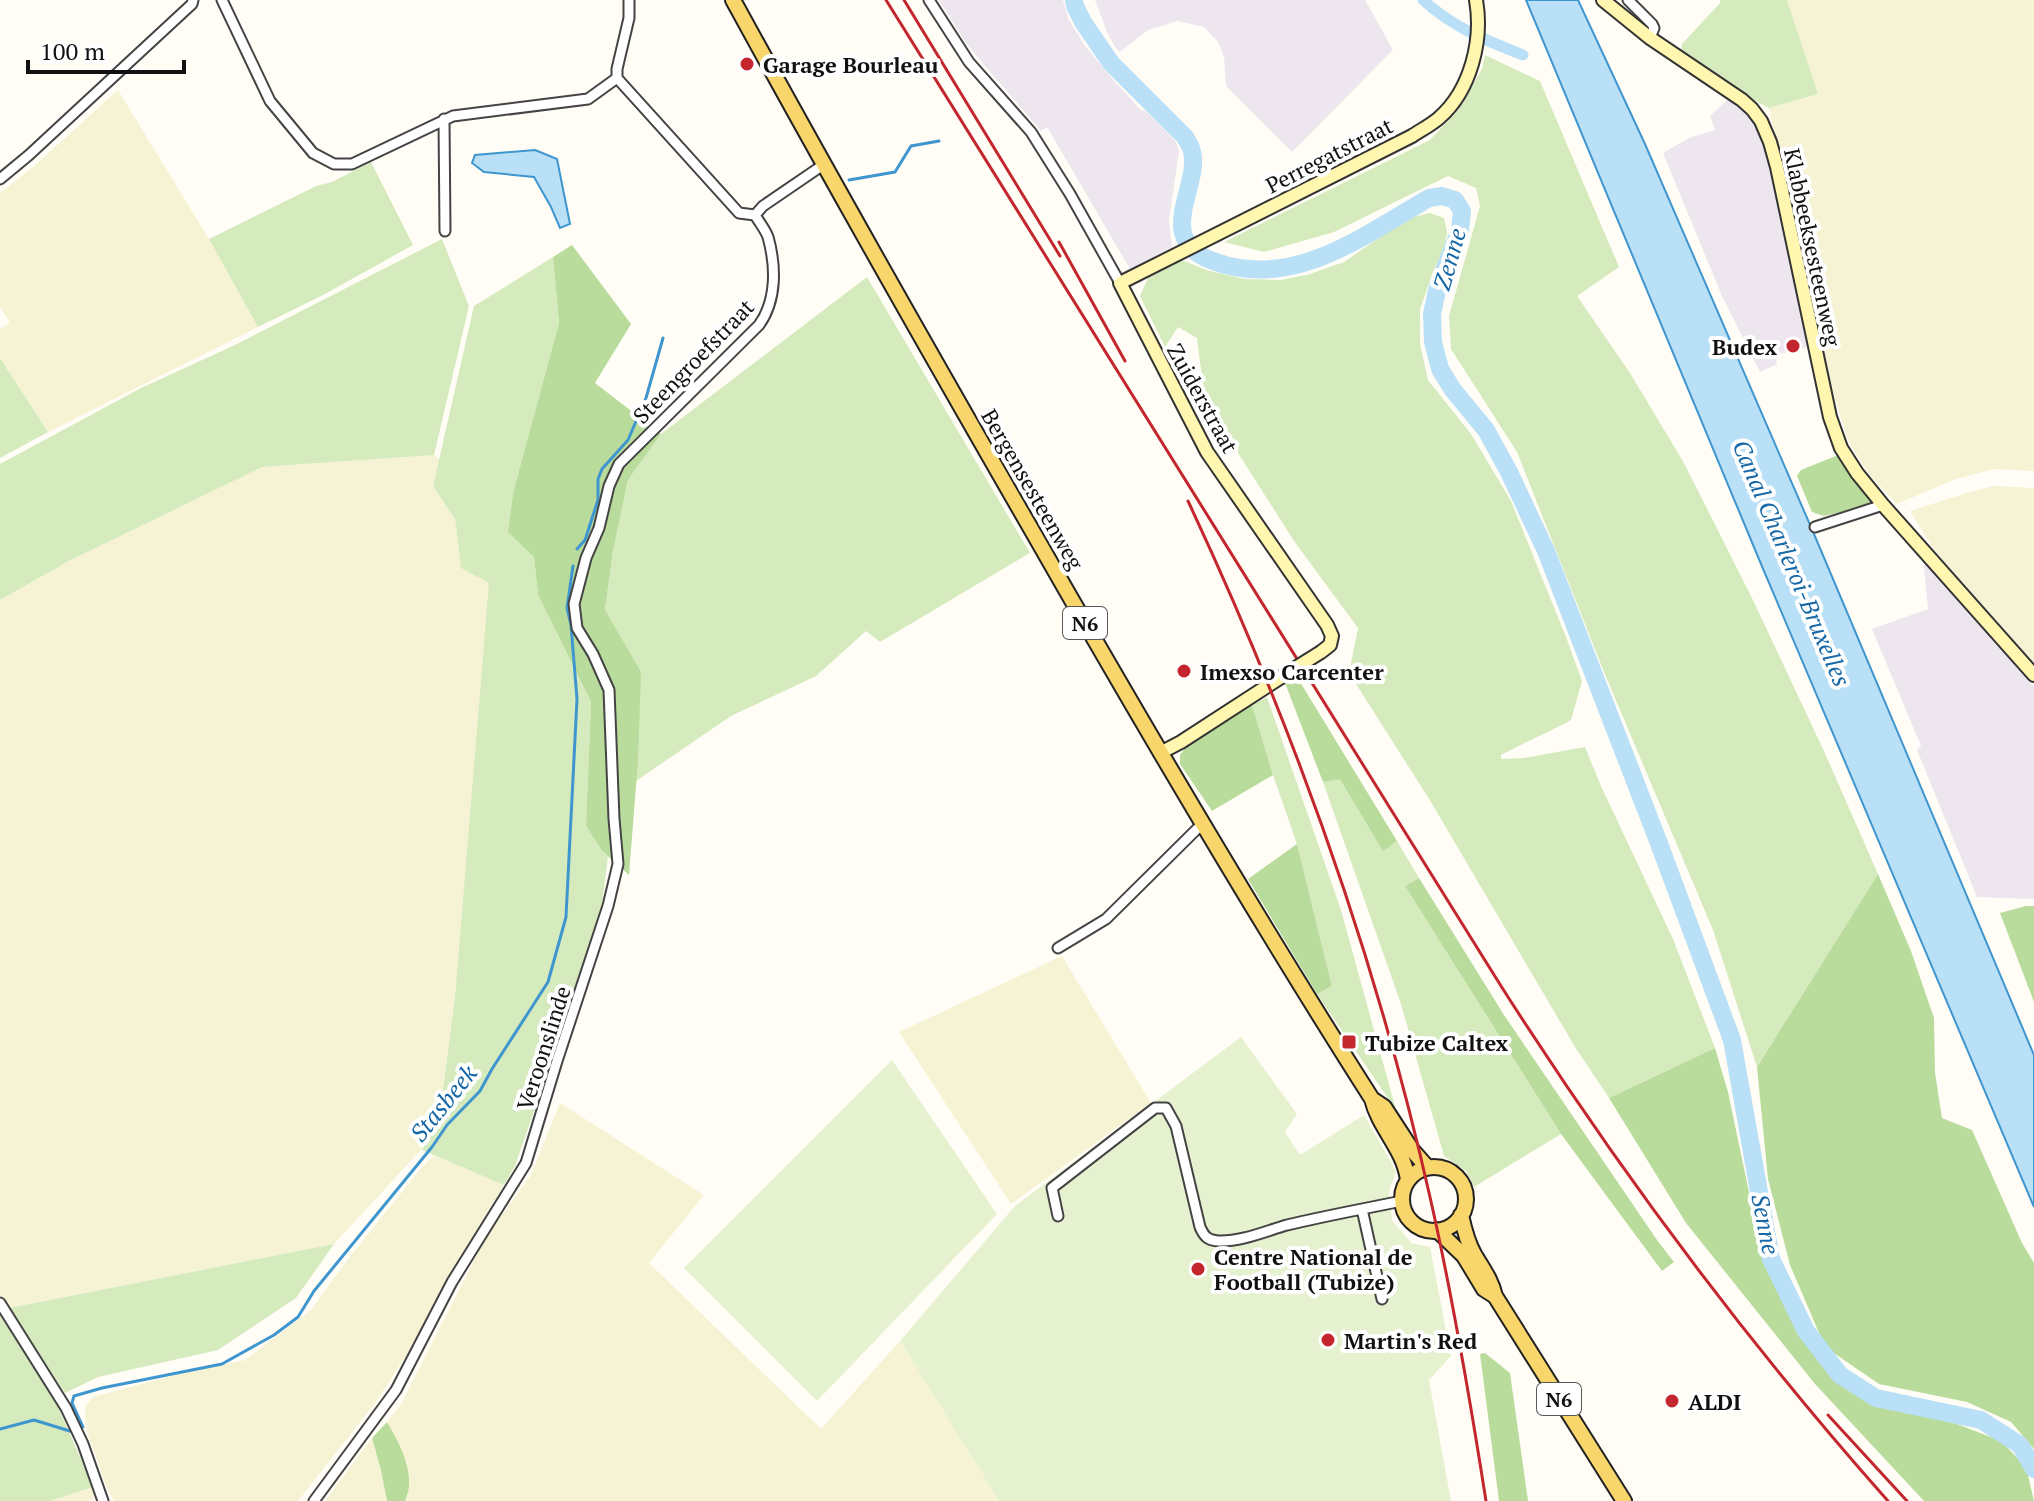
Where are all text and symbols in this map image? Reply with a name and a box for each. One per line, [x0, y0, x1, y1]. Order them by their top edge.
scale bar [28, 24, 184, 74]
text: 100 m [40, 35, 105, 67]
place label: Garage Bourleau [763, 50, 939, 79]
marker: Garage Bourleau [738, 55, 756, 73]
street label: Perregatstraat [1261, 111, 1397, 199]
street label: Klabbeeksesteenweg [1778, 146, 1848, 349]
water label: Zenne [1425, 224, 1473, 294]
street label: Steengroefstraat [626, 292, 760, 430]
place label: Budex [1712, 332, 1778, 361]
marker: Budex [1784, 337, 1802, 355]
street label: Zuiderstraat [1161, 338, 1245, 458]
street label: Bergensesteenweg [975, 404, 1091, 575]
water label: Canal Charleroi-Bruxelles [1726, 435, 1858, 691]
road number: N6 [1063, 607, 1107, 639]
place label: Imexso Carcenter [1200, 657, 1384, 686]
marker: Imexso Carcenter [1175, 662, 1193, 680]
street label: Veroonslinde [509, 982, 577, 1114]
place label: Tubize Caltex [1365, 1028, 1509, 1057]
marker: Tubize Caltex [1340, 1033, 1358, 1051]
water label: Stasbeek [402, 1058, 484, 1148]
water label: Senne [1744, 1191, 1788, 1257]
place label: Centre National de Football (Tubize) [1214, 1242, 1413, 1296]
marker: Centre National de Football (Tubize) [1189, 1260, 1207, 1278]
place label: Martin's Red [1344, 1326, 1477, 1355]
marker: Martin's Red [1319, 1331, 1337, 1349]
road number: N6 [1537, 1383, 1581, 1415]
place label: ALDI [1688, 1387, 1741, 1416]
marker: ALDI [1663, 1392, 1681, 1410]

